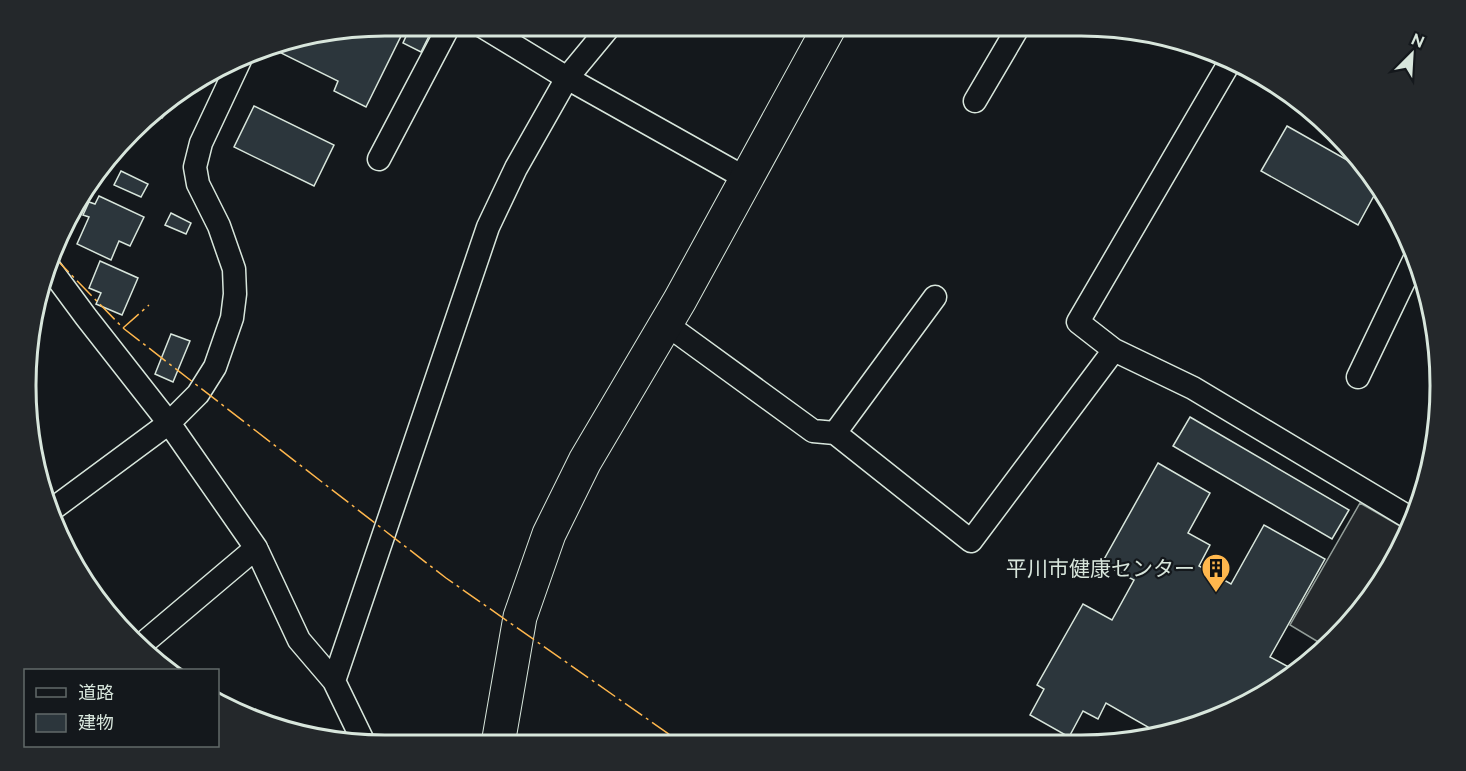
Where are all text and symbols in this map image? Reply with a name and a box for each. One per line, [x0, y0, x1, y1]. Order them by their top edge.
north arrow [1382, 24, 1442, 84]
text: N [1408, 30, 1427, 52]
building icon: 平川市健康センター [1200, 552, 1232, 594]
place label: 平川市健康センター [1006, 556, 1195, 581]
legend [24, 669, 219, 747]
text: 道路 [78, 682, 114, 703]
text: 建物 [78, 712, 114, 733]

